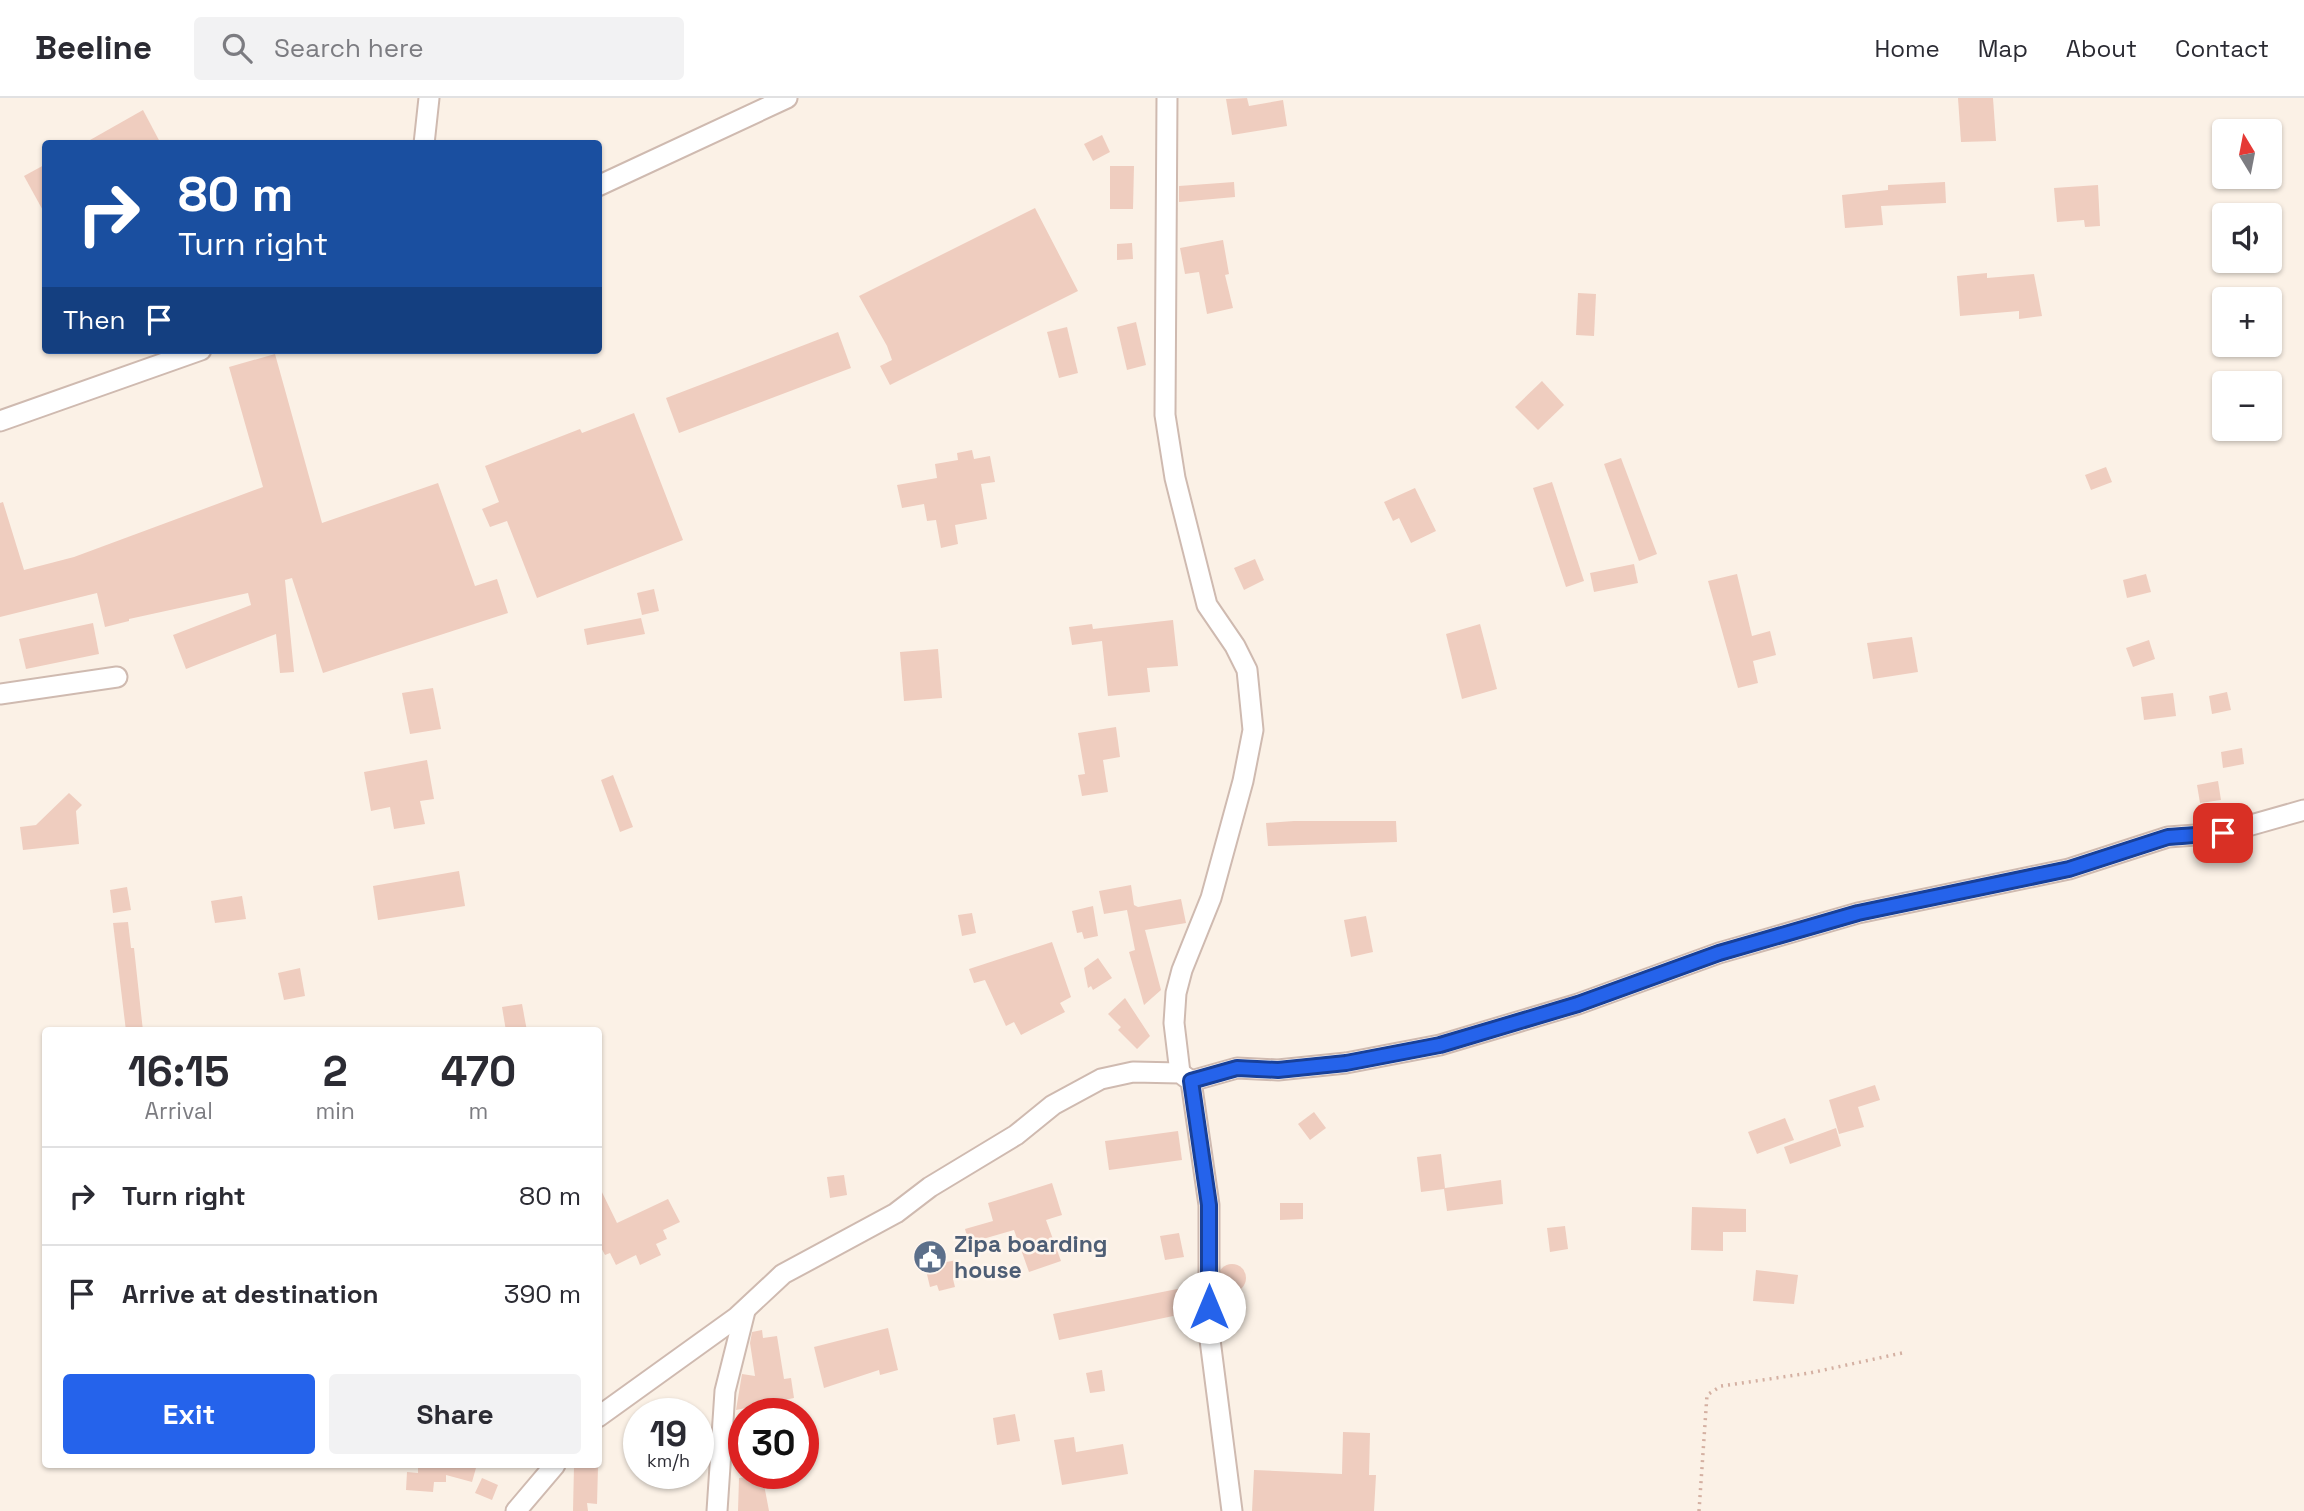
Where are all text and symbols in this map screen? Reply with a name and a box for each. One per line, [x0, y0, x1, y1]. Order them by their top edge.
search box [194, 17, 684, 80]
text: Beeline [35, 27, 152, 69]
icon: search [218, 29, 256, 67]
text: Search here [274, 31, 424, 65]
text: Home [1874, 33, 1940, 64]
text: Map [1978, 33, 2028, 64]
text: About [2066, 33, 2137, 64]
text: Contact [2175, 33, 2269, 64]
north arrow [2212, 119, 2282, 189]
map controls [2212, 119, 2282, 441]
text: 80 m [178, 163, 293, 225]
icon: right [63, 168, 154, 259]
button: sound [2212, 203, 2282, 273]
text: Turn right [178, 224, 328, 264]
button: + [2212, 287, 2282, 357]
icon: arrive [140, 301, 178, 339]
text: Then [63, 303, 126, 337]
button: − [2212, 371, 2282, 441]
pin [2193, 803, 2253, 863]
icon: arrive [2204, 814, 2242, 852]
text: 16:15 [128, 1045, 230, 1098]
text: 2 [323, 1045, 348, 1098]
text: 470 [441, 1045, 516, 1098]
text: Arrival [145, 1096, 213, 1126]
text: min [315, 1096, 355, 1126]
text: m [469, 1096, 488, 1126]
icon: right [63, 1177, 101, 1215]
text: Turn right [122, 1179, 246, 1213]
text: 80 m [519, 1179, 581, 1213]
place label: Zipa boarding house [954, 1229, 1108, 1285]
public building icon: Zipa boarding house [911, 1238, 949, 1276]
position arrow [1172, 1270, 1246, 1344]
icon: arrive [63, 1275, 101, 1313]
text: Arrive at destination [122, 1277, 379, 1311]
text: 390 m [504, 1277, 581, 1311]
button: Exit [63, 1374, 315, 1454]
button: Share [329, 1374, 581, 1454]
speed limit sign: 30 [728, 1398, 819, 1489]
text: 19 [650, 1412, 687, 1456]
text: km/h [647, 1449, 690, 1472]

